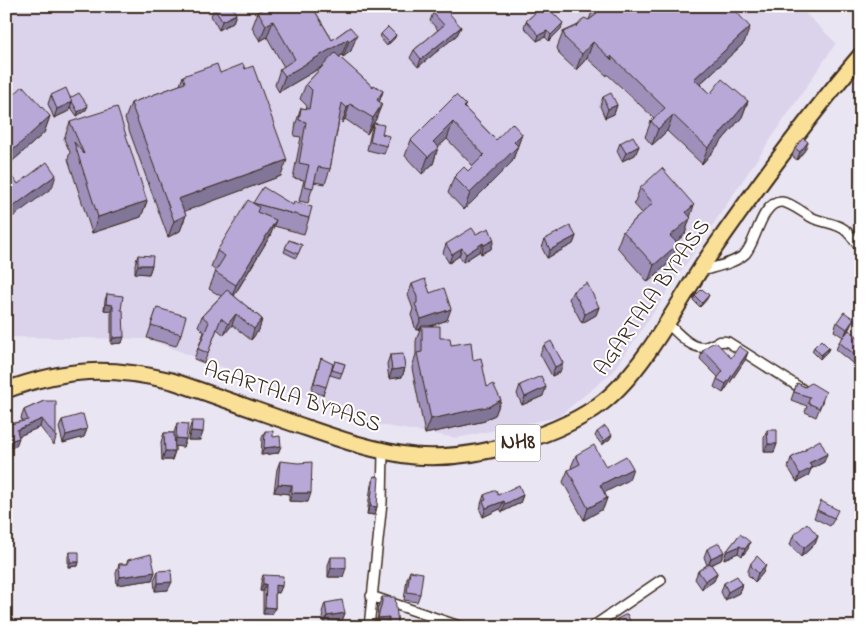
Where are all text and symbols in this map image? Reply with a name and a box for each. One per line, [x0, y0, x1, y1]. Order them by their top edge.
street label: AGARTALA BYPASS [587, 213, 719, 383]
street label: AGARTALA BYPASS [199, 354, 385, 442]
road number: NH8 [496, 424, 540, 462]

